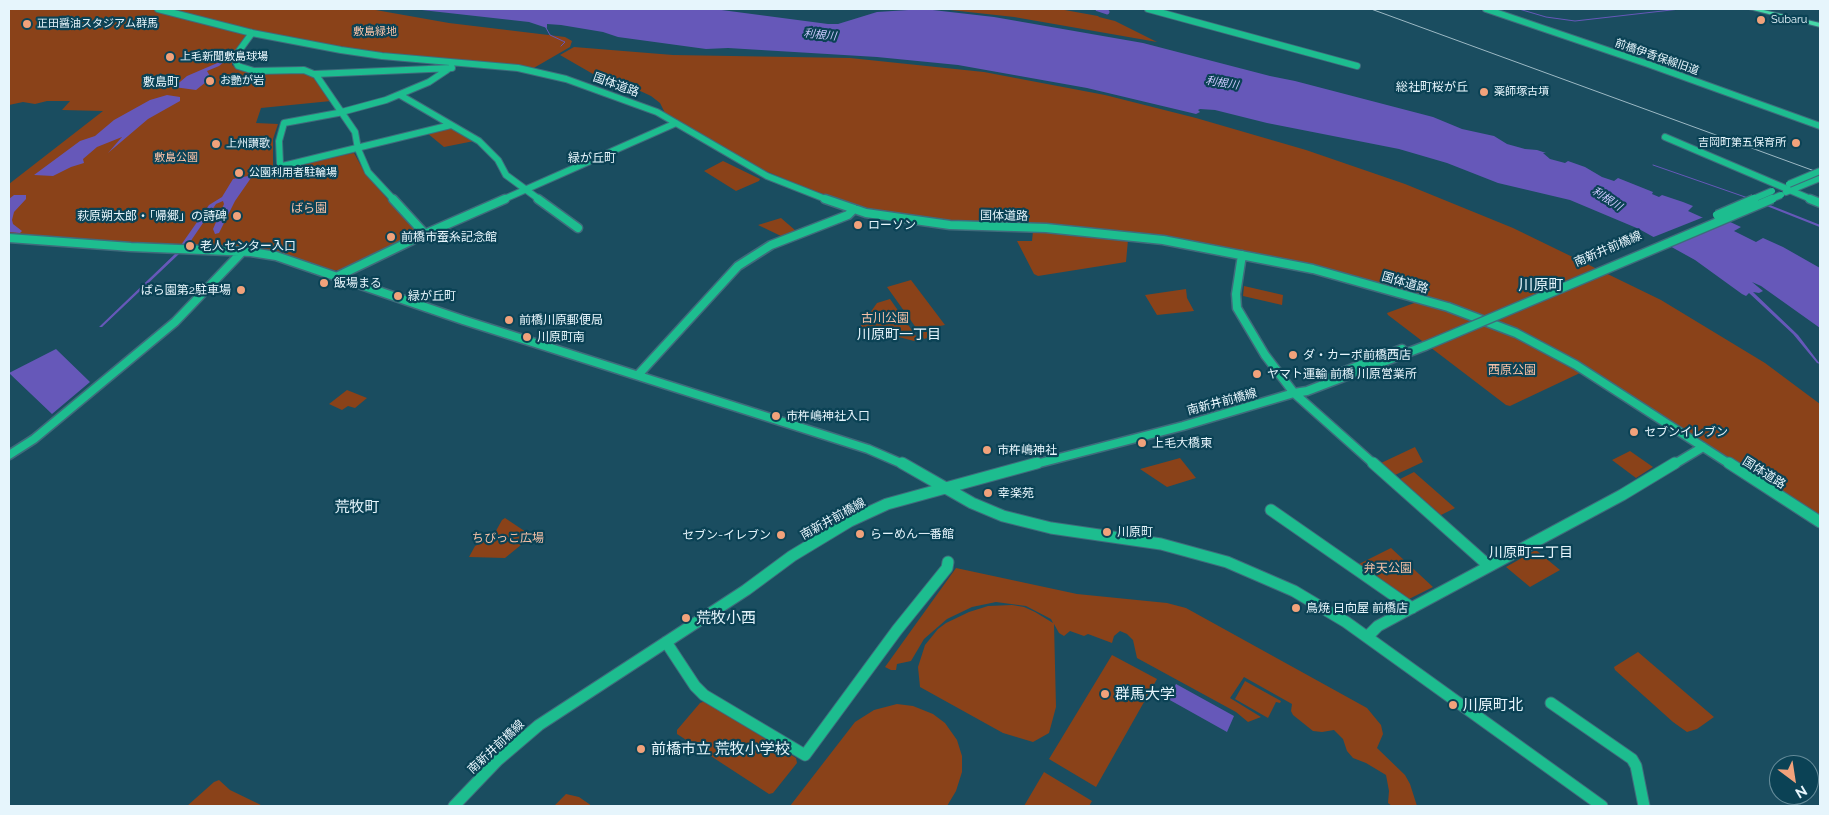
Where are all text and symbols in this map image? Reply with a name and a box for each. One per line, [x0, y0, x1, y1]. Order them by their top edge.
place label: Subaru [1771, 13, 1807, 27]
marker: Subaru [1755, 14, 1767, 26]
place label: 正田醤油スタジアム群馬 [37, 17, 158, 31]
marker: 正田醤油スタジアム群馬 [21, 18, 33, 30]
park label: 敷島緑地 [353, 25, 397, 39]
water label: 利根川 [803, 27, 837, 43]
street label: 前橋伊香保線旧道 [1613, 36, 1701, 78]
place label: 上毛新聞敷島球場 [180, 50, 268, 64]
marker: 上毛新聞敷島球場 [164, 51, 176, 63]
street label: 国体道路 [591, 70, 641, 100]
place label: お艶が岩 [220, 74, 264, 88]
water label: 利根川 [1205, 74, 1239, 92]
district label: 敷島町 [143, 75, 179, 89]
marker: お艶が岩 [204, 75, 216, 87]
district label: 総社町桜が丘 [1396, 80, 1468, 94]
place label: 薬師塚古墳 [1494, 85, 1549, 99]
marker: 薬師塚古墳 [1478, 86, 1490, 98]
place label: 吉岡町第五保育所 [1698, 136, 1786, 150]
place label: 上州讃歌 [226, 137, 270, 151]
marker: 吉岡町第五保育所 [1790, 137, 1802, 149]
marker: 上州讃歌 [210, 138, 222, 150]
park label: 敷島公園 [154, 151, 198, 165]
district label: 緑が丘町 [568, 151, 616, 165]
place label: 公園利用者駐輪場 [249, 166, 337, 180]
marker: 公園利用者駐輪場 [233, 167, 245, 179]
water label: 利根川 [1590, 184, 1624, 214]
park label: ばら園 [291, 201, 327, 215]
street label: 国体道路 [980, 208, 1028, 224]
place label: 萩原朔太郎・「帰郷」の詩碑 [77, 209, 227, 223]
marker: 萩原朔太郎・「帰郷」の詩碑 [231, 210, 243, 222]
place label: ローソン [868, 218, 916, 232]
marker: ローソン [852, 219, 864, 231]
street label: 南新井前橋線 [1572, 228, 1644, 270]
place label: 前橋市蚕糸記念館 [401, 230, 497, 244]
marker: 前橋市蚕糸記念館 [385, 231, 397, 243]
place label: 老人センター入口 [200, 239, 296, 253]
marker: 老人センター入口 [184, 240, 196, 252]
street label: 国体道路 [1380, 269, 1430, 297]
place label: 飯場まる [334, 276, 382, 290]
district label: 川原町 [1519, 276, 1563, 294]
marker: 飯場まる [318, 277, 330, 289]
place label: ばら園第2駐車場 [141, 283, 231, 297]
marker: ばら園第2駐車場 [235, 284, 247, 296]
place label: 緑が丘町 [408, 289, 456, 303]
marker: 緑が丘町 [392, 290, 404, 302]
park label: 古川公園 [861, 311, 909, 325]
place label: 前橋川原郵便局 [519, 313, 603, 327]
marker: 前橋川原郵便局 [503, 314, 515, 326]
district label: 川原町一丁目 [857, 327, 941, 343]
place label: 川原町南 [537, 330, 585, 344]
marker: 川原町南 [521, 331, 533, 343]
place label: ダ・カーポ前橋西店 [1303, 348, 1411, 362]
marker: ダ・カーポ前橋西店 [1287, 349, 1299, 361]
park label: 西原公園 [1488, 363, 1536, 377]
place label: ヤマト運輸 前橋 川原営業所 [1267, 367, 1417, 381]
marker: ヤマト運輸 前橋 川原営業所 [1251, 368, 1263, 380]
street label: 南新井前橋線 [1185, 386, 1259, 418]
place label: 市杵嶋神社入口 [786, 409, 870, 423]
marker: 市杵嶋神社入口 [770, 410, 782, 422]
place label: セブンイレブン [1644, 425, 1728, 439]
marker: セブンイレブン [1628, 426, 1640, 438]
place label: 上毛大橋東 [1152, 436, 1212, 450]
marker: 上毛大橋東 [1136, 437, 1148, 449]
place label: 市杵嶋神社 [997, 443, 1057, 457]
marker: 市杵嶋神社 [981, 444, 993, 456]
street label: 国体道路 [1740, 454, 1788, 492]
place label: 幸楽苑 [998, 486, 1034, 500]
marker: 幸楽苑 [982, 487, 994, 499]
street label: 南新井前橋線 [798, 495, 868, 543]
district label: 荒牧町 [335, 498, 379, 516]
place label: 川原町 [1117, 525, 1153, 539]
marker: 川原町 [1101, 526, 1113, 538]
place label: らーめん一番館 [870, 527, 954, 541]
place label: セブン-イレブン [682, 528, 771, 542]
marker: らーめん一番館 [854, 528, 866, 540]
marker: セブン-イレブン [775, 529, 787, 541]
park label: ちびっこ広場 [472, 531, 544, 545]
district label: 川原町二丁目 [1489, 545, 1573, 561]
park label: 弁天公園 [1364, 561, 1412, 575]
place label: 鳥焼 日向屋 前橋店 [1306, 601, 1408, 615]
marker: 鳥焼 日向屋 前橋店 [1290, 602, 1302, 614]
place label: 荒牧小西 [696, 609, 756, 627]
marker: 荒牧小西 [680, 612, 692, 624]
place label: 群馬大学 [1115, 685, 1175, 703]
marker: 群馬大学 [1099, 688, 1111, 700]
place label: 川原町北 [1463, 696, 1523, 714]
marker: 川原町北 [1447, 699, 1459, 711]
street label: 南新井前橋線 [465, 717, 527, 777]
place label: 前橋市立 荒牧小学校 [651, 740, 790, 758]
marker: 前橋市立 荒牧小学校 [635, 743, 647, 755]
north arrow [1769, 755, 1819, 805]
text: N [1793, 782, 1810, 802]

